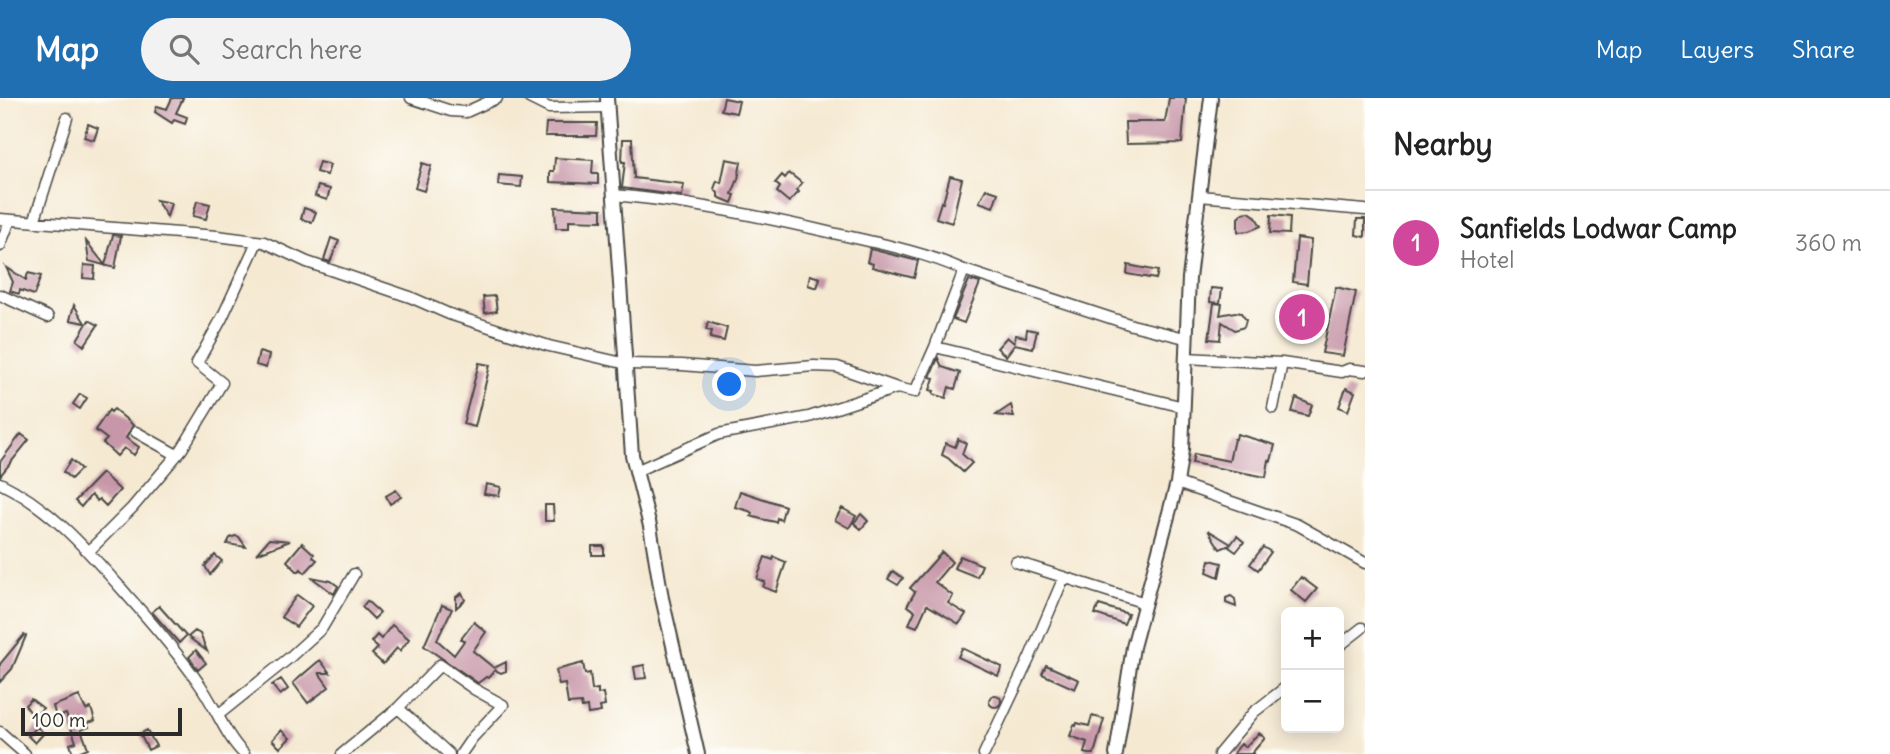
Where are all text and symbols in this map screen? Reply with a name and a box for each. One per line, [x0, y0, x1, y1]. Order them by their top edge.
search box [141, 18, 631, 81]
text: Map [35, 28, 99, 70]
icon: search [165, 30, 203, 68]
text: Search here [221, 33, 362, 66]
text: Map [1596, 34, 1642, 64]
text: Layers [1680, 34, 1754, 64]
text: Share [1792, 34, 1855, 64]
text: Nearby [1393, 125, 1493, 163]
text: Sanfields Lodwar Camp [1460, 212, 1737, 245]
text: 1 [1411, 228, 1421, 257]
text: 360 m [1795, 228, 1862, 257]
text: Hotel [1460, 245, 1514, 274]
pin: 1 [1279, 291, 1325, 343]
your location [712, 367, 746, 401]
map controls [1281, 607, 1344, 733]
button: + [1281, 607, 1344, 670]
button: − [1281, 670, 1344, 733]
scale bar [21, 705, 182, 737]
text: 100 m [32, 708, 86, 732]

